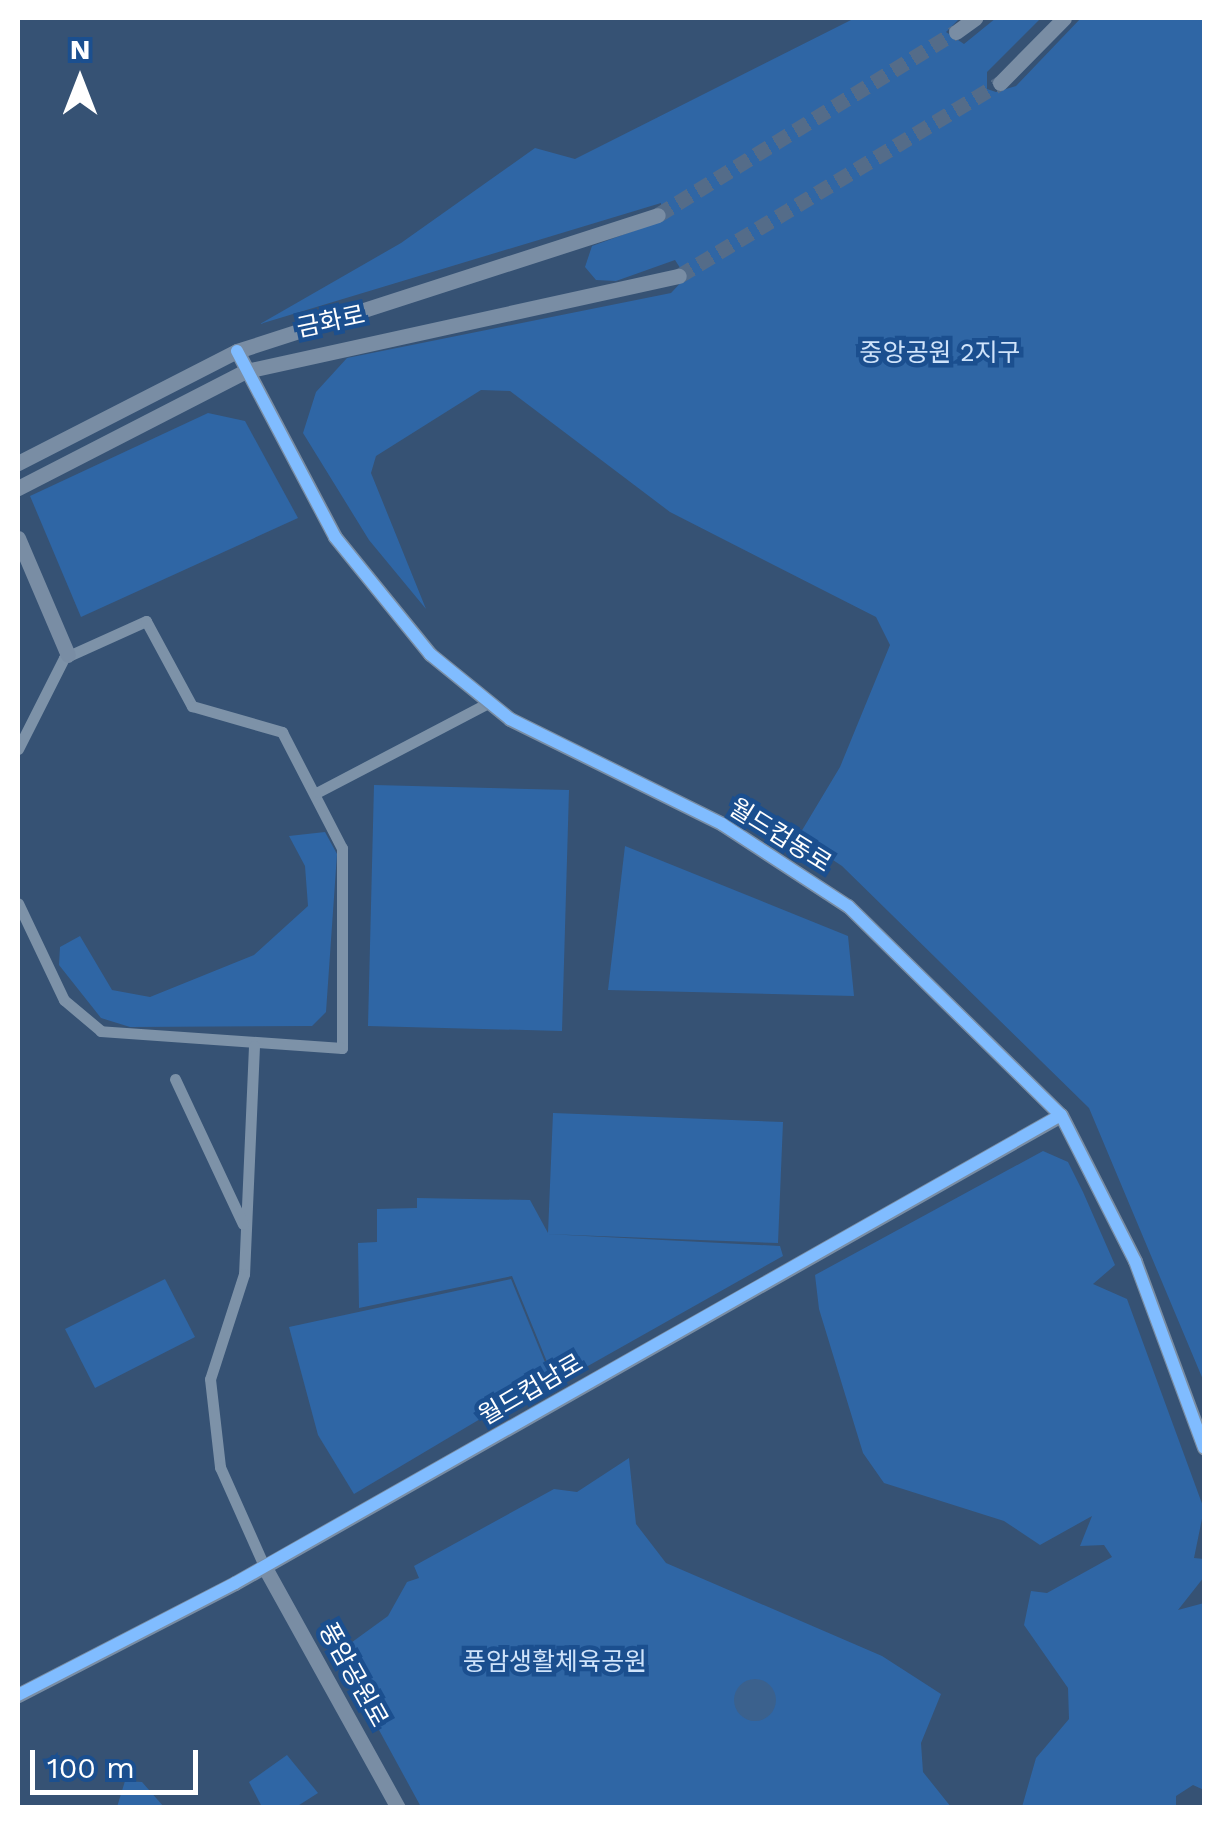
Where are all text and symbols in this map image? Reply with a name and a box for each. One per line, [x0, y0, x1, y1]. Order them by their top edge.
north arrow [30, 30, 130, 130]
text: N [70, 33, 90, 66]
street label: 금화로 [294, 300, 368, 344]
park label: 중앙공원 2지구 [859, 338, 1021, 368]
street label: 월드컵동로 [723, 793, 837, 879]
street label: 월드컵남로 [474, 1348, 588, 1432]
street label: 풍암공원로 [312, 1617, 394, 1733]
park label: 풍암생활체육공원 [463, 1647, 647, 1677]
scale bar [35, 1730, 202, 1792]
text: 100 m [47, 1750, 135, 1785]

